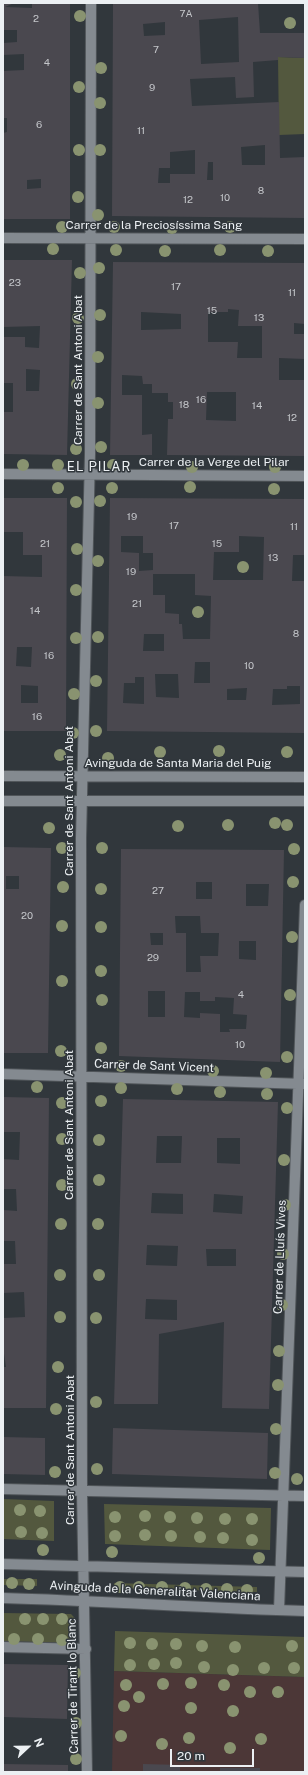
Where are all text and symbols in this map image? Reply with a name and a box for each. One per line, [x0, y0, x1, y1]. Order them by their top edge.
house number: 7A [179, 8, 193, 20]
house number: 2 [33, 13, 39, 25]
house number: 7 [153, 44, 159, 56]
house number: 4 [44, 57, 50, 69]
house number: 9 [149, 82, 155, 94]
house number: 6 [36, 119, 42, 131]
house number: 11 [137, 125, 145, 137]
house number: 8 [258, 185, 264, 197]
house number: 10 [220, 192, 230, 204]
house number: 12 [183, 194, 193, 206]
street label: Carrer de la Preciosíssima Sang [66, 218, 242, 232]
house number: 23 [9, 277, 21, 289]
house number: 17 [171, 281, 181, 293]
house number: 11 [288, 287, 296, 299]
street label: Carrer de Sant Antoni Abat [71, 295, 85, 445]
house number: 15 [207, 305, 217, 317]
house number: 13 [254, 312, 264, 324]
house number: 16 [196, 394, 206, 406]
house number: 18 [179, 399, 189, 411]
house number: 14 [252, 400, 262, 412]
house number: 12 [287, 412, 297, 424]
street label: Carrer de la Verge del Pilar [139, 455, 289, 469]
district label: EL PILAR [67, 459, 131, 475]
house number: 19 [127, 511, 137, 523]
house number: 17 [169, 520, 179, 532]
house number: 11 [290, 521, 298, 533]
house number: 21 [40, 538, 50, 550]
house number: 15 [212, 538, 222, 550]
house number: 13 [268, 552, 278, 564]
house number: 19 [126, 566, 136, 578]
house number: 21 [132, 598, 142, 610]
house number: 14 [30, 605, 40, 617]
house number: 8 [293, 628, 299, 640]
house number: 16 [44, 650, 54, 662]
house number: 10 [244, 660, 254, 672]
house number: 16 [32, 711, 42, 723]
street label: Carrer de Sant Antoni Abat [62, 726, 76, 876]
street label: Avinguda de Santa Maria del Puig [84, 756, 272, 770]
house number: 27 [152, 885, 164, 897]
house number: 20 [21, 910, 33, 922]
house number: 29 [147, 952, 159, 964]
house number: 4 [238, 989, 244, 1001]
house number: 10 [235, 1039, 245, 1051]
street label: Carrer de Sant Antoni Abat [62, 1050, 76, 1200]
street label: Carrer de Sant Vicent [94, 1057, 214, 1075]
street label: Carrer de Lluís Vives [271, 1200, 289, 1314]
street label: Carrer de Sant Antoni Abat [63, 1375, 77, 1525]
street label: Avinguda de la Generalitat Valenciana [49, 1578, 261, 1604]
street label: Carrer de Tirant lo Blanc [65, 1618, 81, 1754]
north arrow [8, 1727, 48, 1767]
text: N [32, 1736, 46, 1749]
scale bar [172, 1741, 256, 1767]
text: 20 m [177, 1749, 205, 1763]

